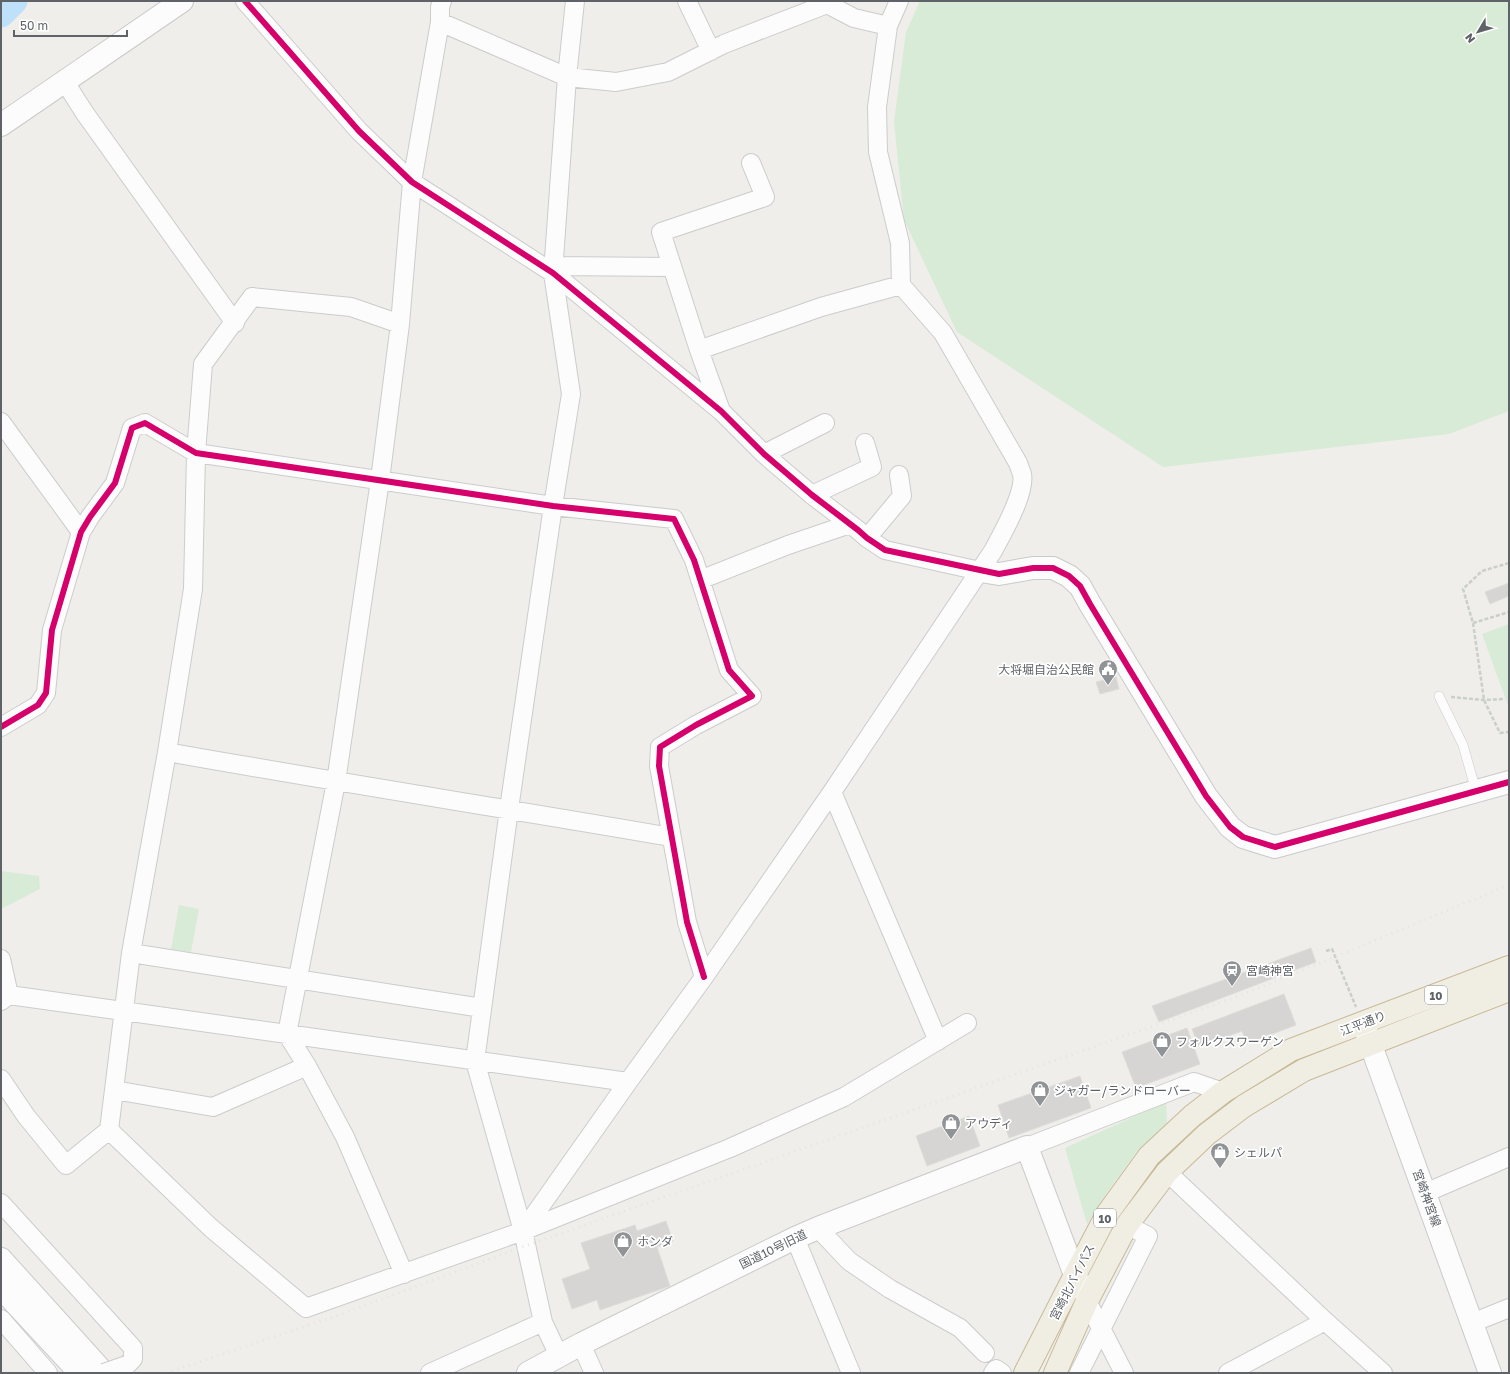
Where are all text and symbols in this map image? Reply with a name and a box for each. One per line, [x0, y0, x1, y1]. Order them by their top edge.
scale bar [14, 12, 127, 38]
north arrow [1458, 12, 1498, 52]
text: 50 m [20, 18, 48, 33]
text: N [1462, 31, 1477, 46]
public building icon: 大将堀自治公民館 [1097, 658, 1119, 686]
place label: 大将堀自治公民館 [998, 662, 1094, 677]
station icon: 宮崎神宮 [1221, 959, 1243, 987]
place label: 宮崎神宮 [1246, 963, 1294, 978]
road number: 10 [1425, 986, 1447, 1004]
street label: 江平通り [1338, 1007, 1388, 1039]
shop icon: フォルクスワーゲン [1151, 1030, 1173, 1058]
place label: フォルクスワーゲン [1176, 1034, 1284, 1049]
shop icon: ジャガー/ランドローバー [1029, 1079, 1051, 1107]
place label: ジャガー/ランドローバー [1054, 1083, 1191, 1098]
shop icon: アウディ [940, 1112, 962, 1140]
place label: アウディ [965, 1116, 1012, 1131]
shop icon: シェルパ [1209, 1141, 1231, 1169]
place label: シェルパ [1234, 1145, 1282, 1160]
street label: 宮崎神宮線 [1410, 1167, 1444, 1229]
road number: 10 [1094, 1209, 1116, 1227]
street label: 国道10号旧道 [737, 1226, 809, 1272]
shop icon: ホンダ [612, 1230, 634, 1258]
place label: ホンダ [637, 1234, 673, 1249]
street label: 宮崎北バイパス [1046, 1241, 1098, 1323]

